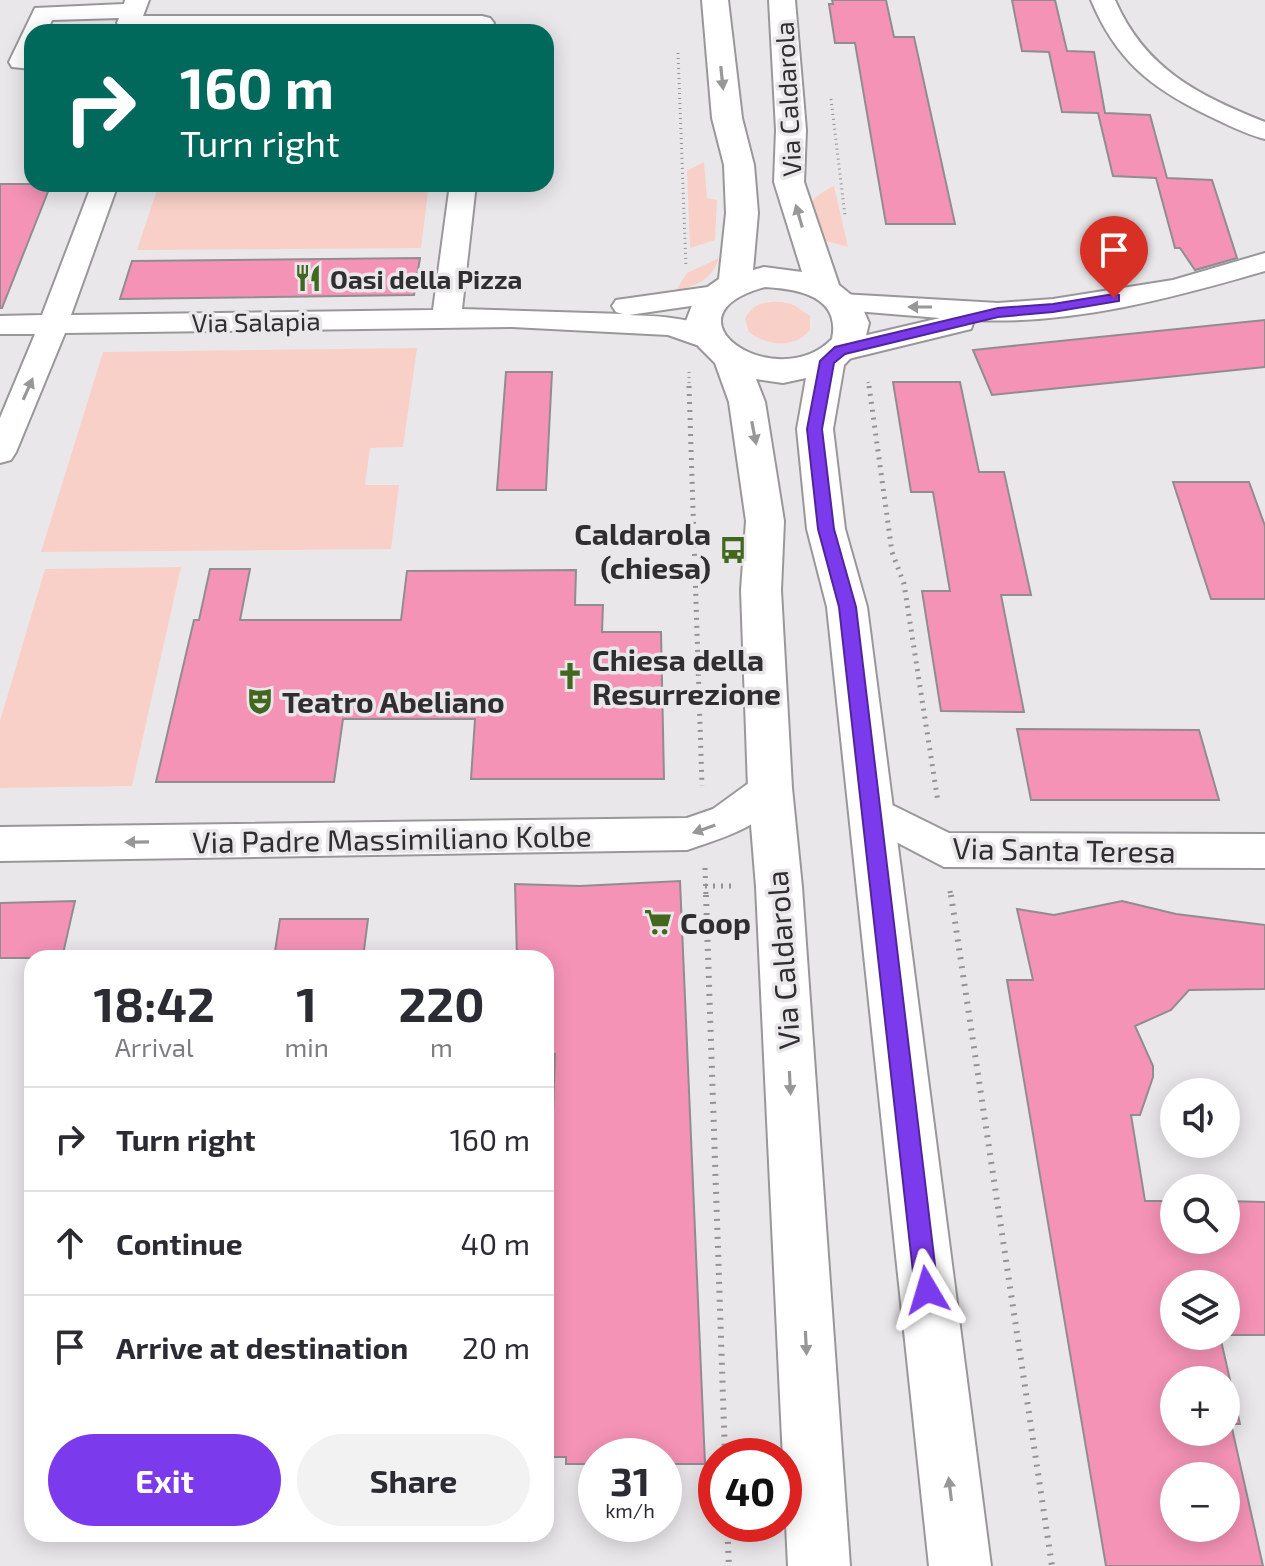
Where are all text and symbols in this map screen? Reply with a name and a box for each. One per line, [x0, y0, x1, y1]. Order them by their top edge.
street label: Via Caldarola [767, 21, 807, 177]
text: 160 m [180, 53, 334, 120]
icon: right [48, 56, 152, 160]
one-way arrow [716, 66, 729, 91]
text: Turn right [180, 121, 340, 164]
one-way arrow [792, 203, 805, 227]
pin [1080, 216, 1148, 298]
icon: arrive [1092, 228, 1136, 272]
restaurant icon: Oasi della Pizza [293, 263, 323, 293]
place label: Oasi della Pizza [330, 263, 522, 294]
one-way arrow [907, 301, 932, 313]
street label: Via Salapia [191, 304, 321, 338]
one-way arrow [21, 377, 35, 401]
one-way arrow [748, 421, 760, 446]
place label: Caldarola (chiesa) [574, 515, 711, 585]
bus stop icon: Caldarola (chiesa) [718, 535, 748, 565]
place label: Chiesa della Resurrezione [592, 641, 781, 711]
church icon: Chiesa della Resurrezione [555, 661, 585, 691]
place label: Teatro Abeliano [282, 683, 505, 719]
theatre icon: Teatro Abeliano [245, 686, 275, 716]
street label: Via Padre Massimiliano Kolbe [192, 817, 592, 859]
one-way arrow [692, 824, 716, 836]
street label: Via Santa Teresa [952, 829, 1176, 869]
one-way arrow [124, 836, 149, 848]
street label: Via Caldarola [758, 869, 806, 1051]
place label: Coop [680, 904, 751, 940]
supermarket icon: Coop [643, 907, 673, 937]
text: 18:42 [94, 974, 215, 1032]
text: 1 [296, 974, 317, 1032]
text: 220 [398, 974, 484, 1032]
text: Arrival [115, 1031, 194, 1062]
text: min [285, 1031, 329, 1062]
text: m [430, 1031, 453, 1062]
one-way arrow [784, 1071, 797, 1096]
map controls [1160, 1078, 1240, 1542]
button: sound [1160, 1078, 1240, 1158]
icon: right [48, 1117, 92, 1161]
text: Turn right [116, 1121, 256, 1157]
text: 160 m [450, 1121, 530, 1157]
button: search [1160, 1174, 1240, 1254]
icon: ahead [48, 1221, 92, 1265]
text: Continue [116, 1225, 243, 1261]
text: 40 m [460, 1225, 530, 1261]
position arrow [885, 1248, 969, 1332]
button: layers [1160, 1270, 1240, 1350]
icon: arrive [48, 1325, 92, 1369]
text: Arrive at destination [116, 1329, 408, 1365]
text: 20 m [462, 1329, 530, 1365]
one-way arrow [799, 1330, 812, 1356]
button: + [1160, 1366, 1240, 1446]
button: Exit [48, 1434, 281, 1526]
button: Share [297, 1434, 530, 1526]
speed limit sign: 40 [698, 1438, 802, 1542]
text: 31 [610, 1456, 650, 1504]
button: − [1160, 1462, 1240, 1542]
one-way arrow [944, 1476, 957, 1501]
text: km/h [605, 1498, 655, 1522]

